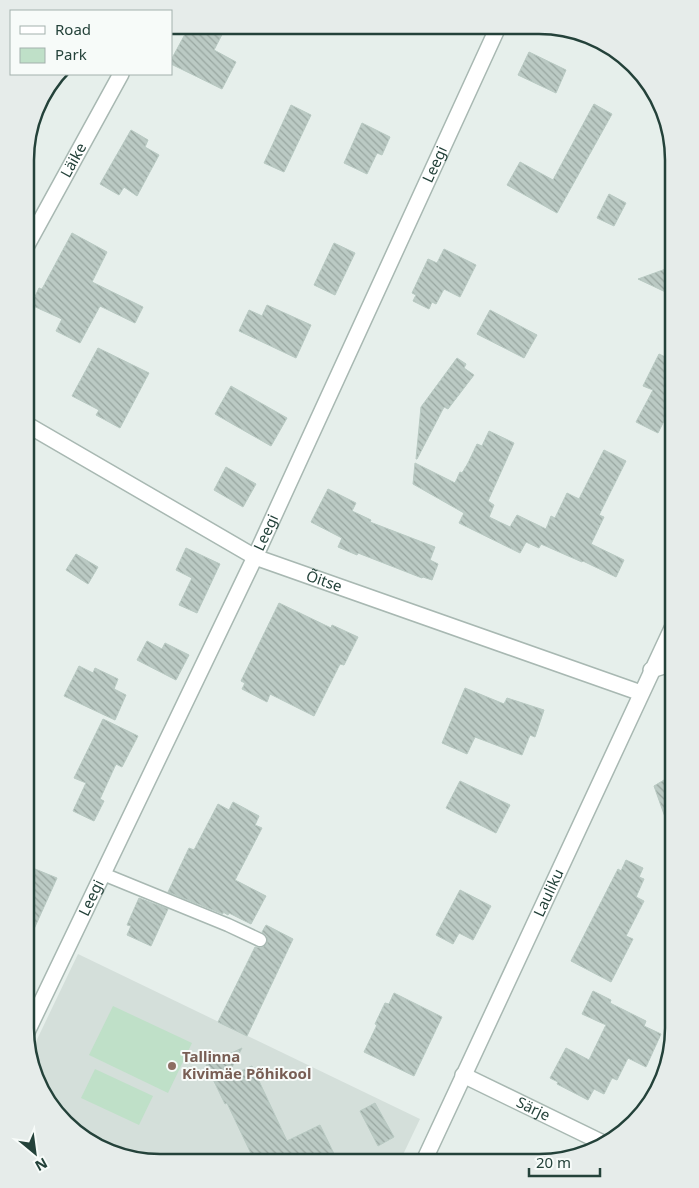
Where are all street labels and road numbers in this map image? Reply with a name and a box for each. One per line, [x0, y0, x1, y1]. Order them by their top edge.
street label: Läike [55, 139, 90, 181]
street label: Leegi [417, 143, 451, 185]
street label: Leegi [248, 511, 282, 554]
street label: Õitse [304, 565, 345, 596]
street label: Lauliku [528, 865, 568, 920]
street label: Leegi [73, 876, 108, 919]
street label: Särje [513, 1091, 554, 1125]

